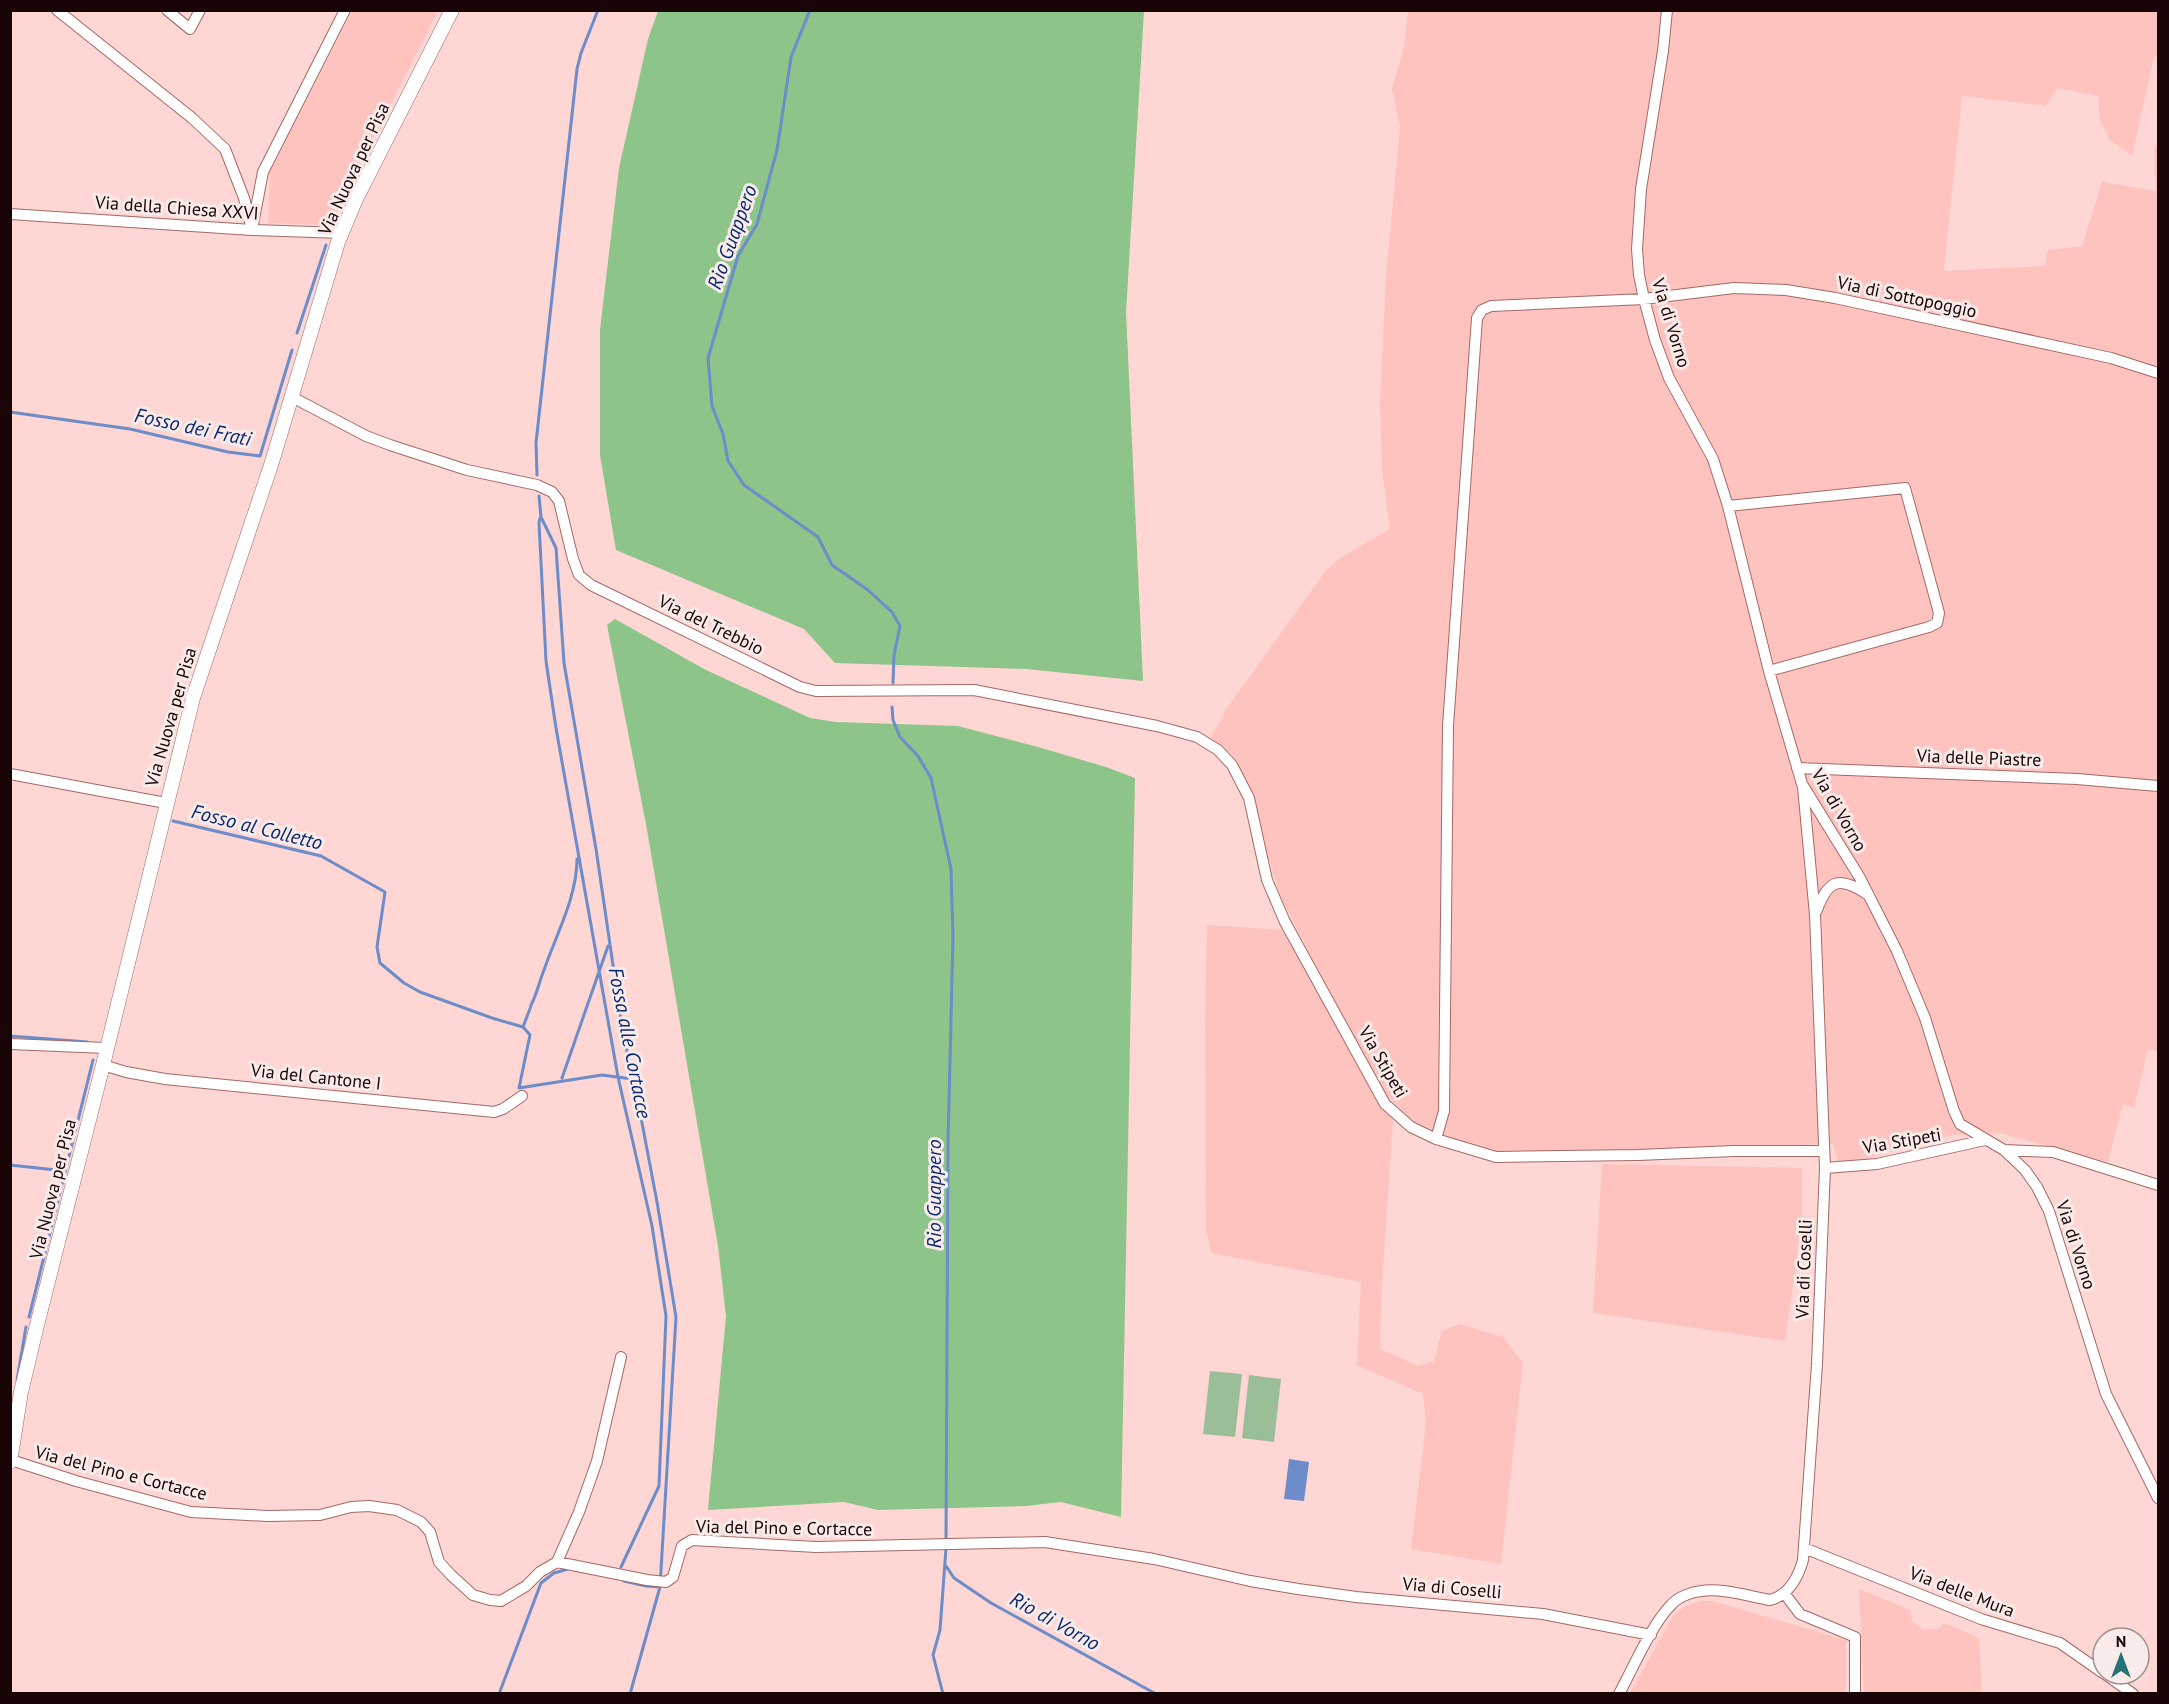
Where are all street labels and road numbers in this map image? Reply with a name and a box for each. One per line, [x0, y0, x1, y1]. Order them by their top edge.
street label: Via Nuova per Pisa [312, 99, 394, 240]
street label: Via della Chiesa XXVI [93, 190, 260, 225]
street label: Via di Sottopoggio [1834, 270, 1979, 323]
street label: Via di Vorno [1647, 275, 1696, 370]
street label: Via del Trebbio [654, 589, 768, 660]
street label: Via Nuova per Pisa [139, 645, 201, 790]
street label: Via delle Piastre [1915, 744, 2042, 771]
street label: Via di Vorno [1806, 763, 1872, 855]
street label: Via Stipeti [1353, 1021, 1413, 1102]
street label: Via del Cantone I [249, 1058, 382, 1095]
street label: Via Nuova per Pisa [24, 1116, 81, 1262]
street label: Via Stipeti [1860, 1122, 1943, 1159]
street label: Via di Vorno [2051, 1197, 2102, 1292]
street label: Via di Coselli [1790, 1219, 1817, 1320]
street label: Via del Pino e Cortacce [32, 1440, 209, 1505]
street label: Via del Pino e Cortacce [695, 1514, 872, 1541]
street label: Via delle Mura [1905, 1561, 2018, 1622]
street label: Via di Coselli [1401, 1572, 1503, 1603]

